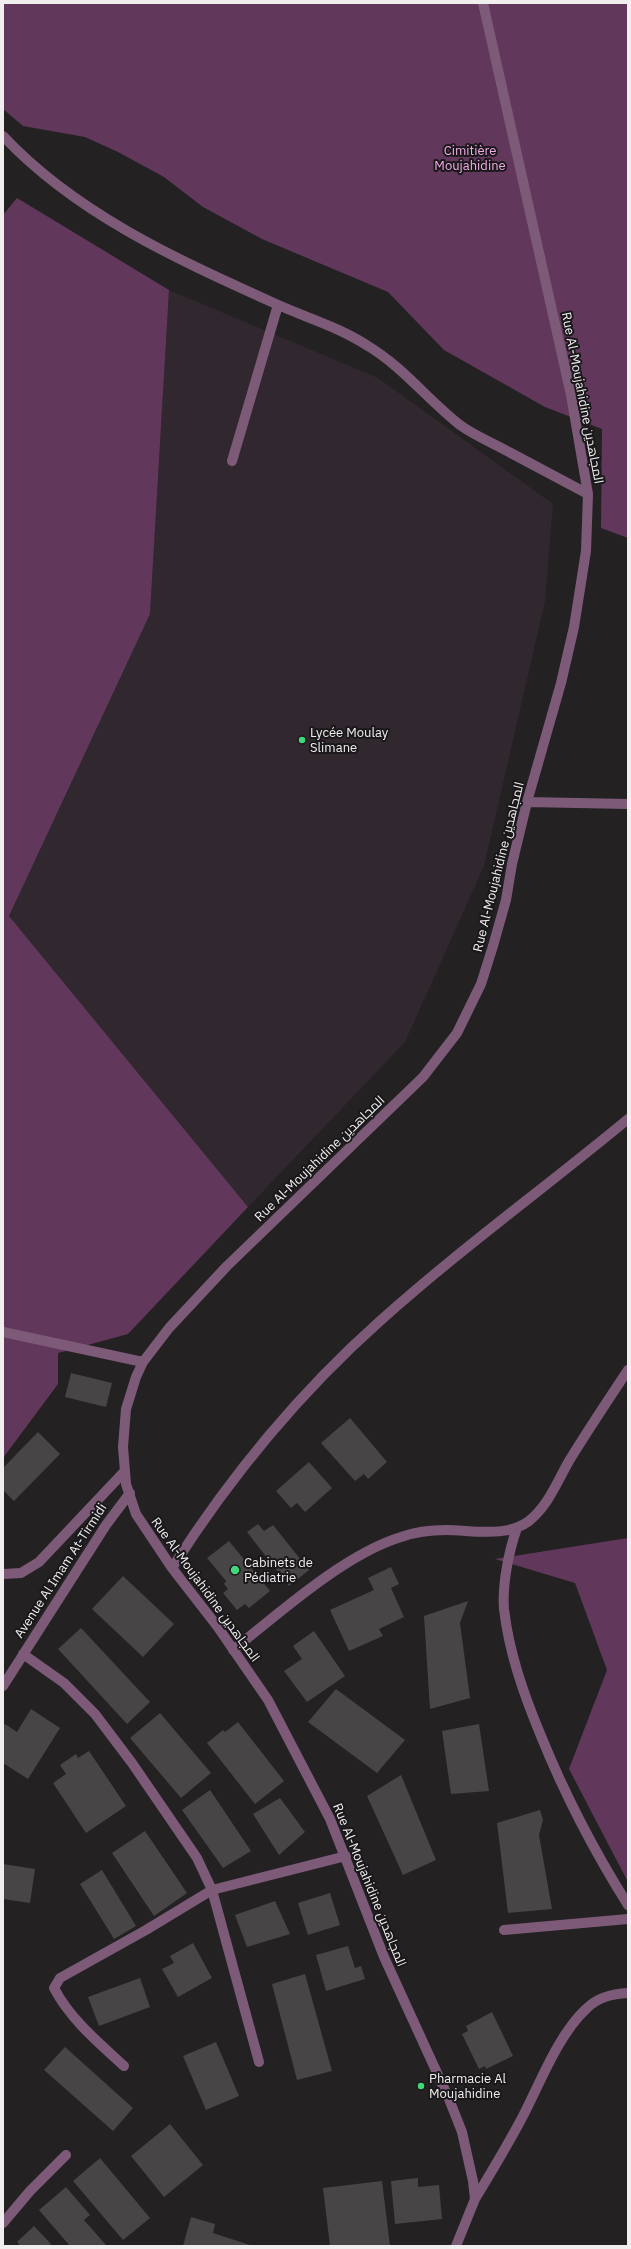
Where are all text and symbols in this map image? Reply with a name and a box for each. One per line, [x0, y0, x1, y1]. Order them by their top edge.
park label: Cimitière Moujahidine [434, 143, 506, 174]
street label: Rue Al-Moujahidine المجاهدين [558, 311, 606, 485]
place label: Lycée Moulay Slimane [310, 725, 388, 756]
marker: Lycée Moulay Slimane [297, 735, 307, 745]
street label: Rue Al-Moujahidine المجاهدين [470, 780, 528, 954]
street label: Rue Al-Moujahidine المجاهدين [252, 1093, 388, 1225]
street label: Avenue Al Imam At-Tirmidi [12, 1501, 110, 1641]
street label: Rue Al-Moujahidine المجاهدين [147, 1515, 263, 1665]
place label: Cabinets de Pédiatrie [244, 1555, 313, 1586]
marker: Cabinets de Pédiatrie [229, 1564, 241, 1576]
street label: Rue Al-Moujahidine المجاهدين [329, 1801, 409, 1969]
place label: Pharmacie Al Moujahidine [429, 2071, 506, 2102]
marker: Pharmacie Al Moujahidine [416, 2081, 426, 2091]

